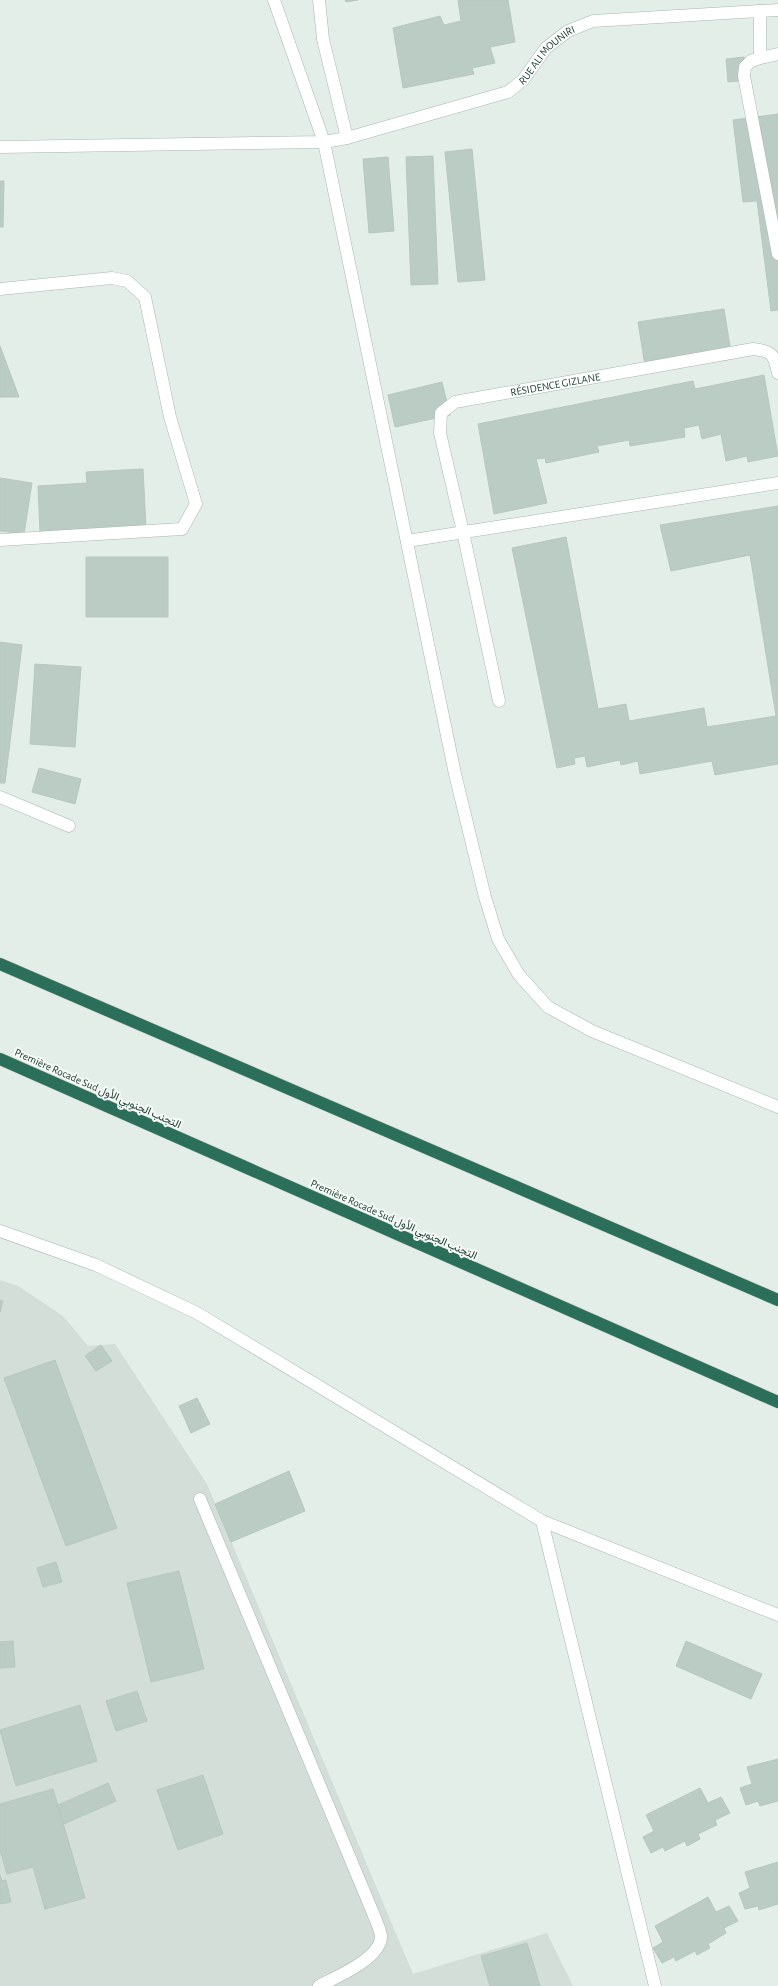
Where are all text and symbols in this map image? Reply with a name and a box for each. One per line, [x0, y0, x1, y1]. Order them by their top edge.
street label: RUE ALI MOUNIRI [517, 24, 576, 87]
street label: RÉSIDENCE GIZLANE [509, 371, 602, 398]
street label: Première Rocade Sud التجنب الجنوبي الأول [11, 1046, 183, 1134]
street label: Première Rocade Sud التجنب الجنوبي الأول [307, 1177, 479, 1265]

